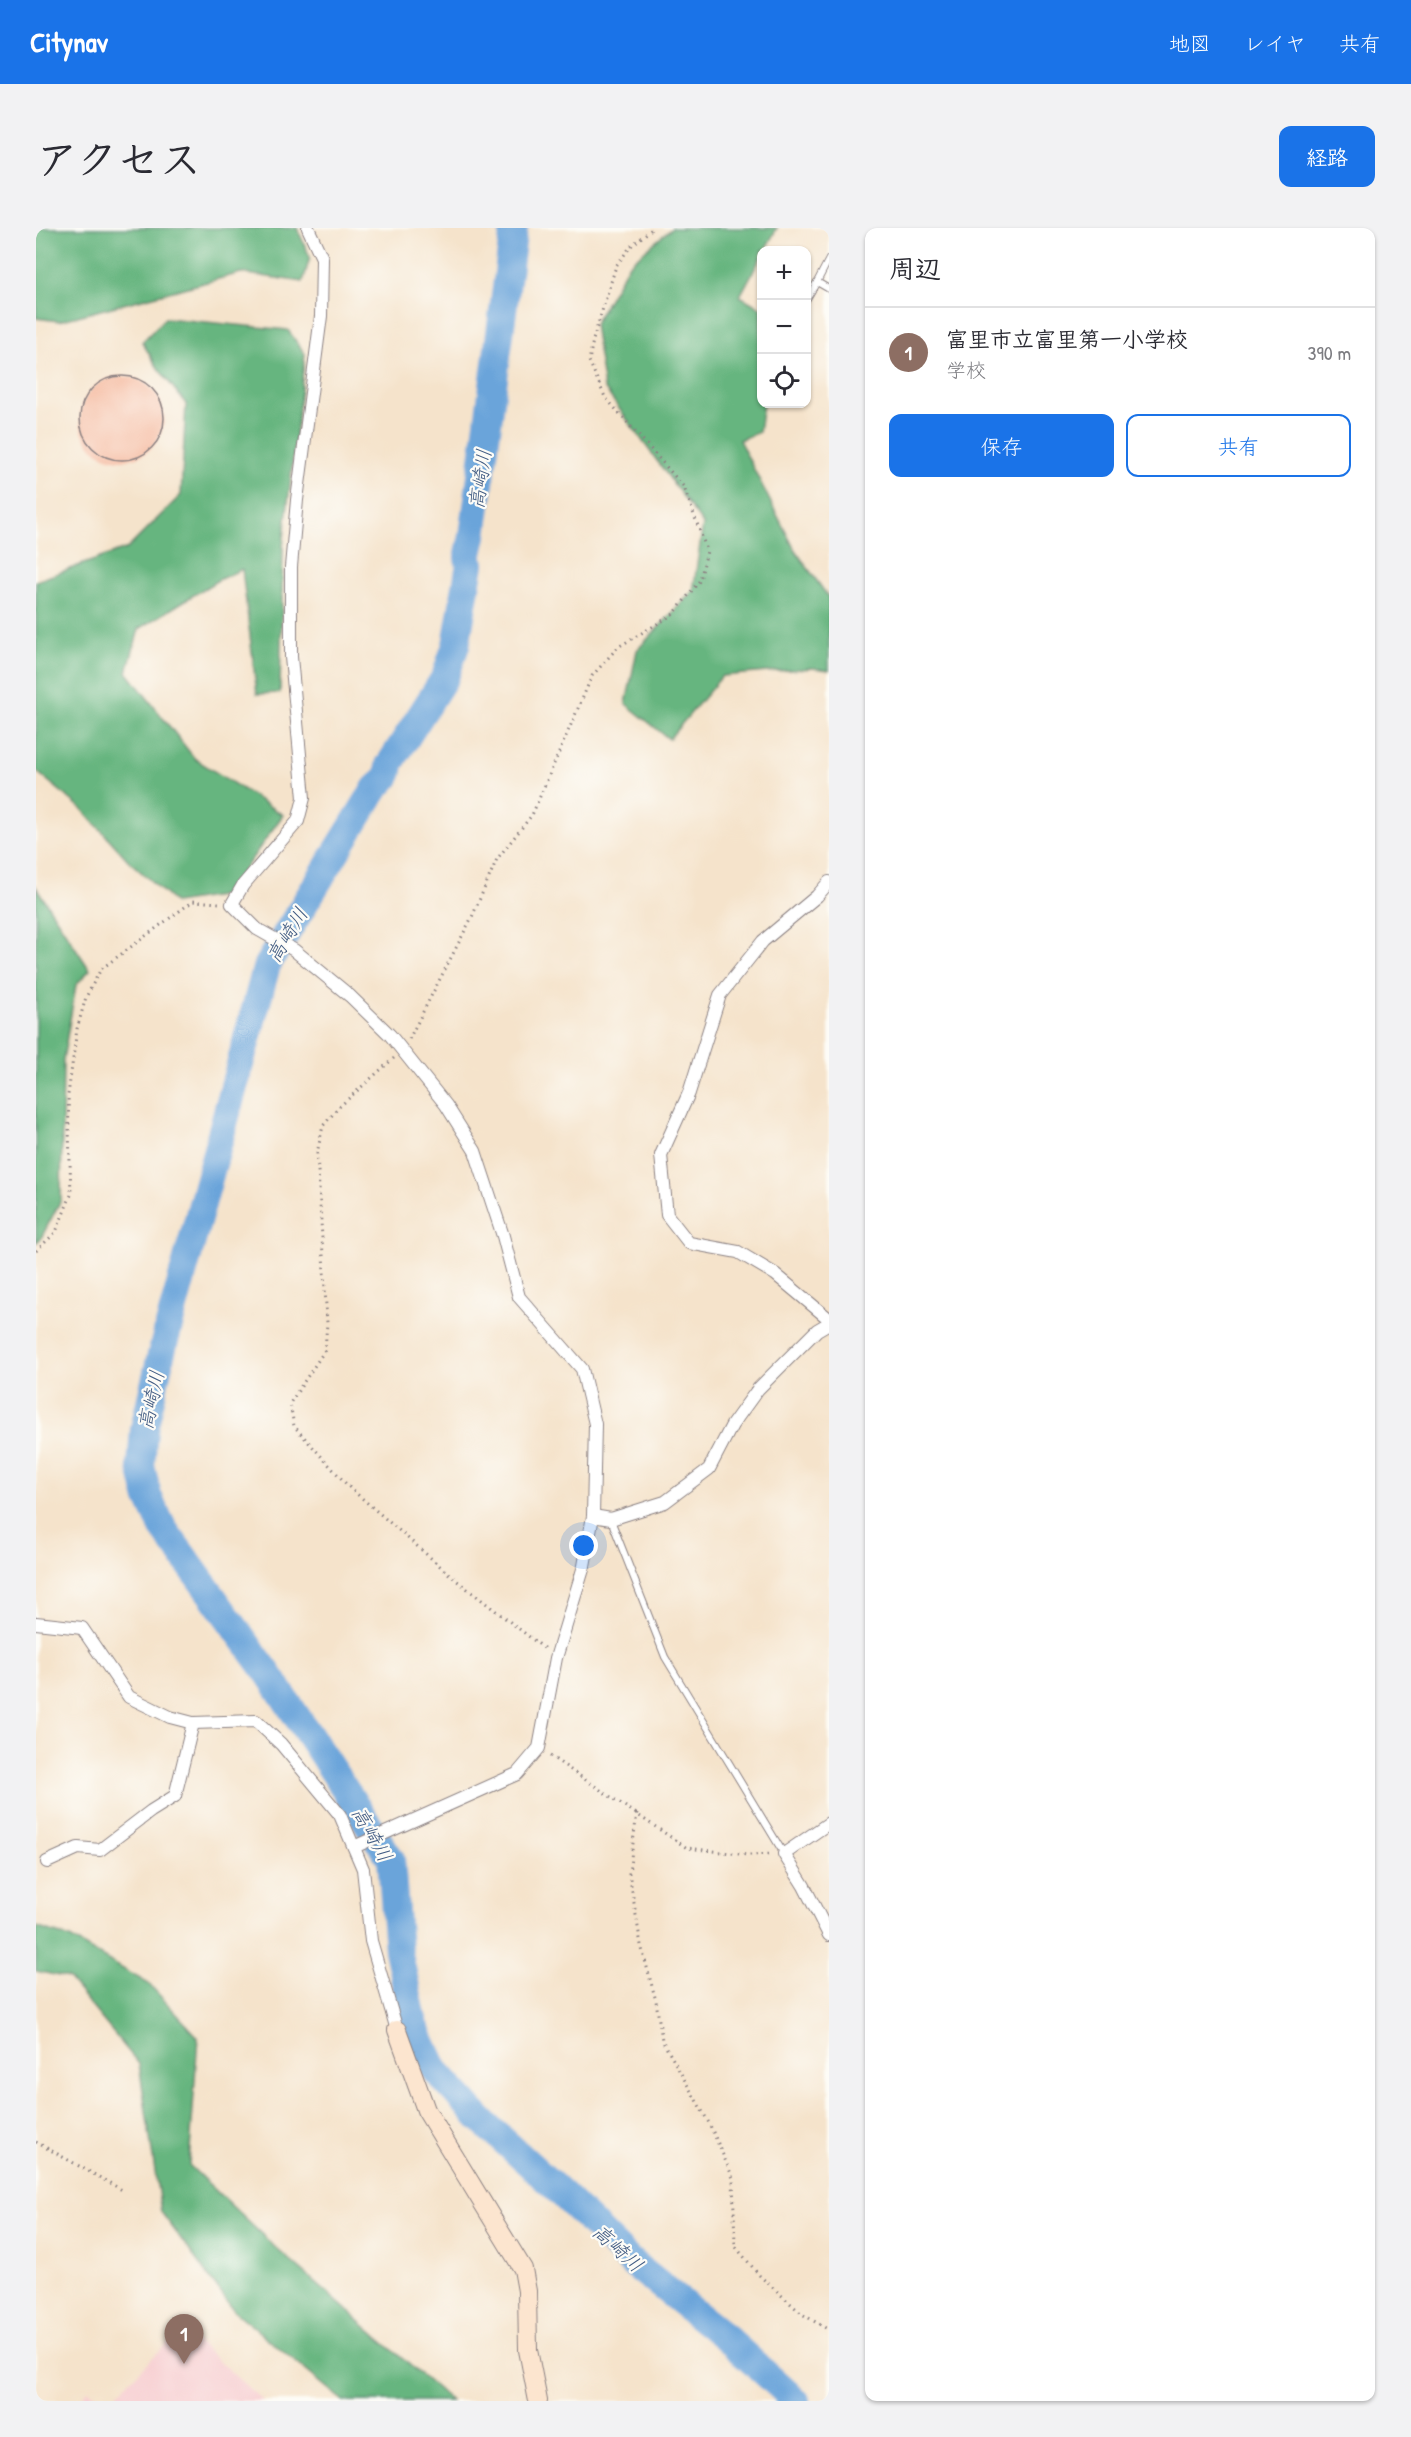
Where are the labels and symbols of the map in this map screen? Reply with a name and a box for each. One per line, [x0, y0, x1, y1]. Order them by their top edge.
water label: 高崎川 [462, 447, 497, 511]
water label: 高崎川 [260, 902, 314, 967]
water label: 高崎川 [131, 1368, 170, 1432]
your location [569, 1531, 598, 1560]
water label: 高崎川 [346, 1801, 399, 1866]
water label: 高崎川 [587, 2218, 650, 2278]
pin: 1 [164, 2314, 204, 2364]

